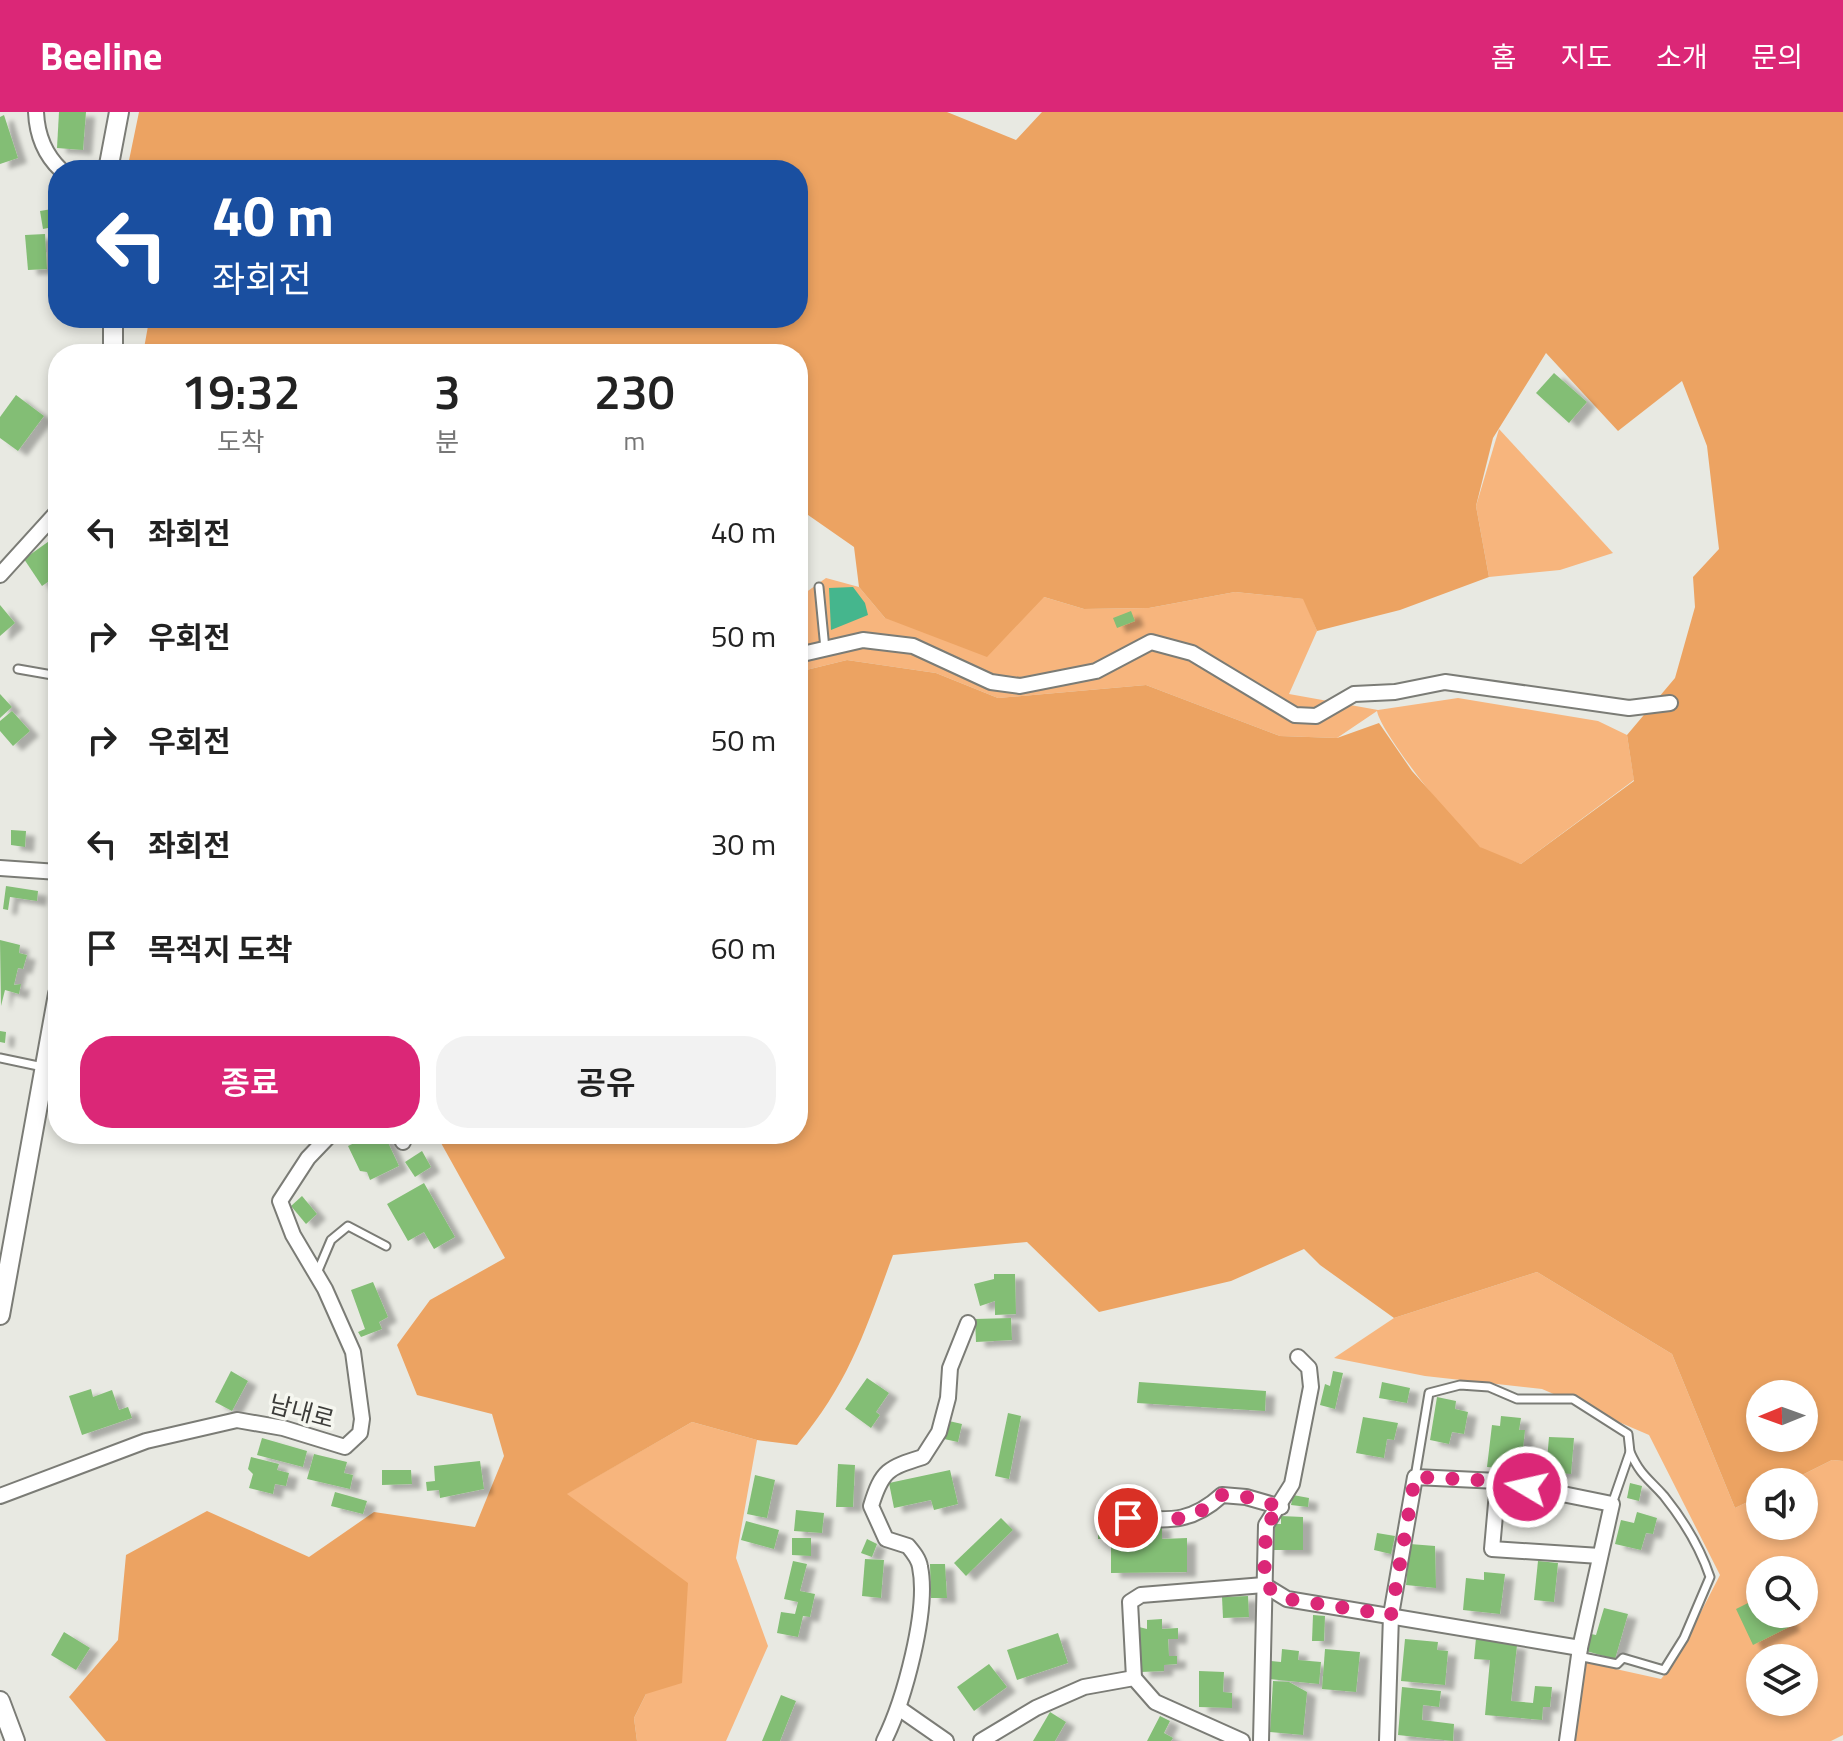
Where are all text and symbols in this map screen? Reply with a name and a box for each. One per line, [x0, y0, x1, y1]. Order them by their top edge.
text: Beeline [40, 27, 162, 85]
text: 홈 [1491, 35, 1516, 78]
text: 지도 [1560, 35, 1612, 78]
text: 소개 [1656, 35, 1707, 78]
text: 문의 [1751, 35, 1803, 78]
text: 40 m [212, 173, 334, 258]
icon: left [80, 192, 184, 296]
text: 좌회전 [212, 251, 311, 306]
text: 19:32 [181, 355, 300, 428]
text: 3 [434, 355, 461, 428]
text: 230 [594, 355, 675, 428]
text: m [623, 421, 645, 460]
text: 도착 [217, 422, 265, 461]
text: 분 [435, 422, 459, 461]
text: 40 m [711, 509, 776, 555]
icon: left [80, 510, 124, 554]
text: 좌회전 [148, 510, 231, 556]
text: 50 m [711, 613, 776, 659]
icon: right [80, 614, 124, 658]
text: 우회전 [148, 614, 231, 660]
text: 50 m [711, 717, 776, 763]
icon: right [80, 718, 124, 762]
text: 우회전 [148, 718, 231, 764]
text: 30 m [711, 821, 776, 867]
icon: left [80, 822, 124, 866]
text: 좌회전 [148, 822, 231, 868]
text: 60 m [711, 925, 776, 971]
icon: arrive [80, 926, 124, 970]
text: 목적지 도착 [148, 926, 293, 972]
button: 종료 [80, 1036, 420, 1128]
button: 공유 [436, 1036, 776, 1128]
north arrow [1746, 1380, 1818, 1452]
map controls [1746, 1380, 1818, 1716]
street label: 남내로 [265, 1385, 339, 1437]
position arrow [1485, 1445, 1569, 1529]
button: sound [1746, 1468, 1818, 1540]
pin [1094, 1484, 1162, 1552]
icon: arrive [1106, 1496, 1150, 1540]
button: search [1746, 1556, 1818, 1628]
button: layers [1746, 1644, 1818, 1716]

